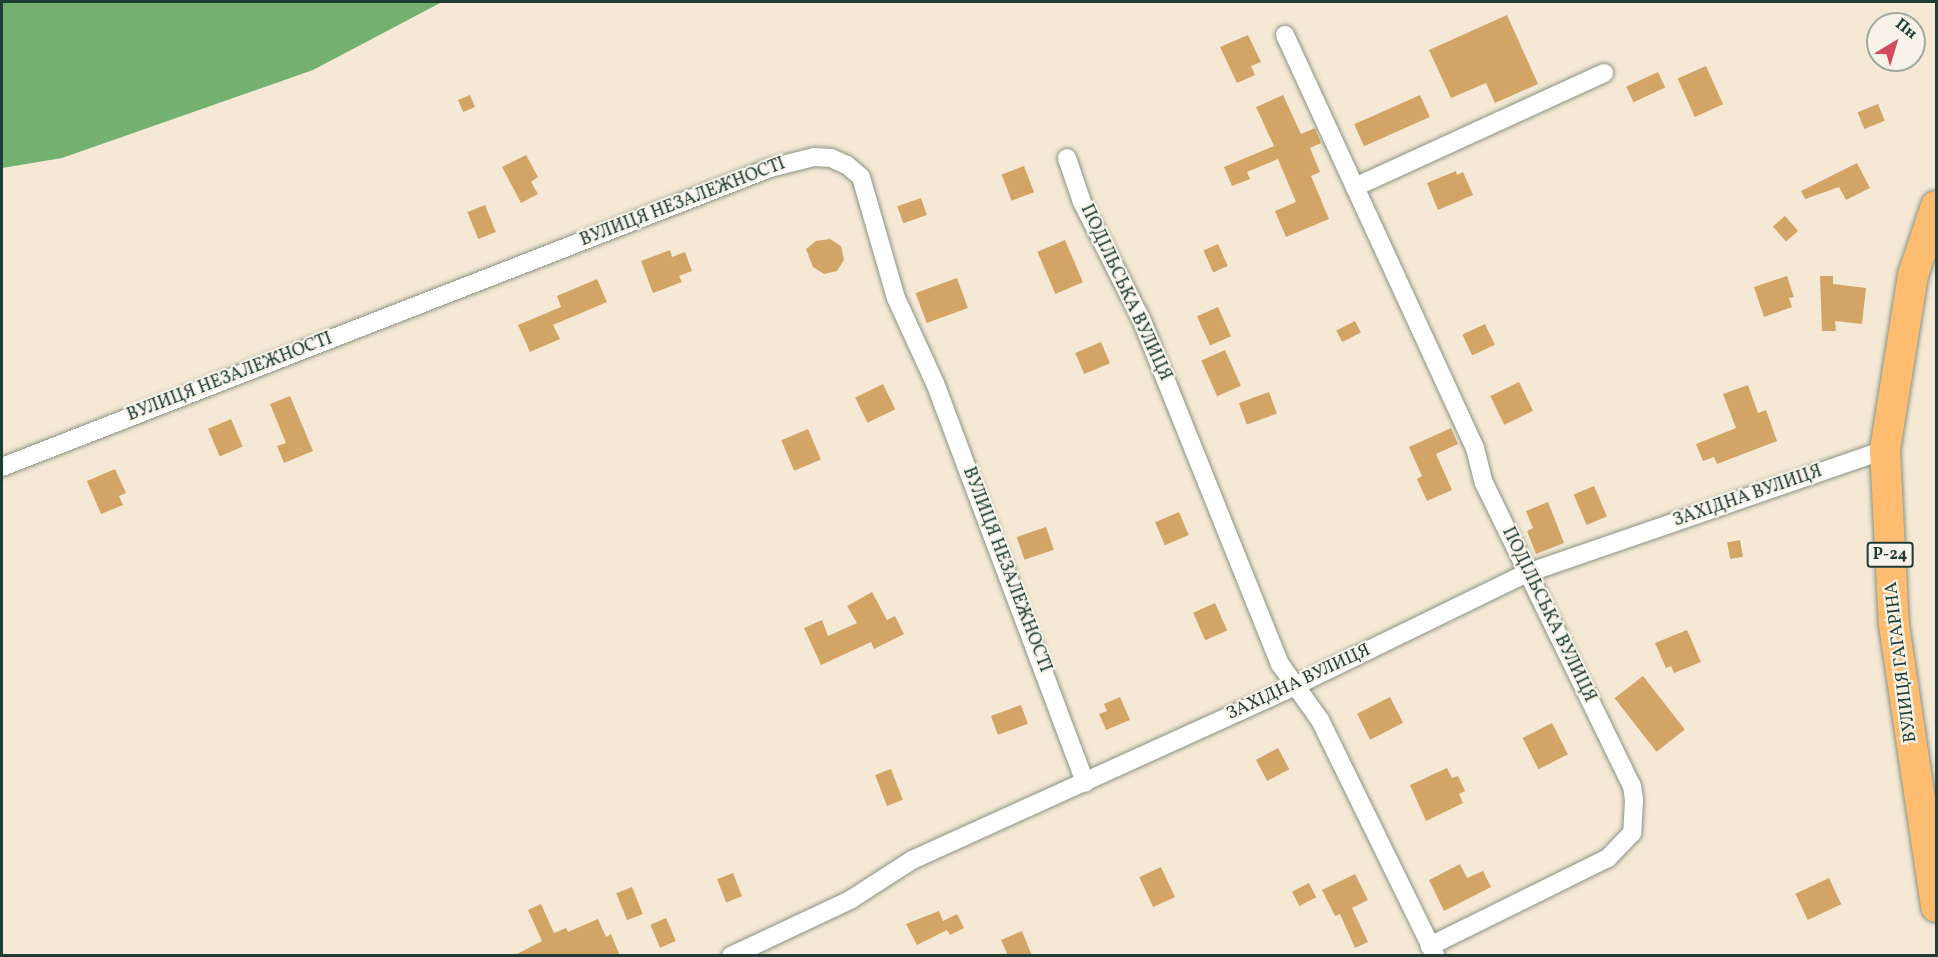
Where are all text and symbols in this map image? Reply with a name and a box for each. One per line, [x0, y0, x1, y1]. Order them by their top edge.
north arrow [1866, 12, 1926, 72]
text: Пн [1890, 14, 1922, 45]
street label: ВУЛИЦЯ НЕЗАЛЕЖНОСТІ [577, 154, 789, 252]
street label: ПОДІЛЬСЬКА ВУЛИЦЯ [1075, 201, 1175, 385]
street label: ВУЛИЦЯ НЕЗАЛЕЖНОСТІ [124, 329, 336, 427]
street label: ЗАХІДНА ВУЛИЦЯ [1671, 461, 1825, 533]
street label: ВУЛИЦЯ НЕЗАЛЕЖНОСТІ [957, 464, 1055, 676]
street label: ПОДІЛЬСЬКА ВУЛИЦЯ [1496, 524, 1600, 706]
road number: Р-24 [1866, 542, 1914, 568]
street label: ВУЛИЦЯ ГАГАРІНА [1881, 580, 1923, 744]
street label: ЗАХІДНА ВУЛИЦЯ [1224, 640, 1374, 726]

